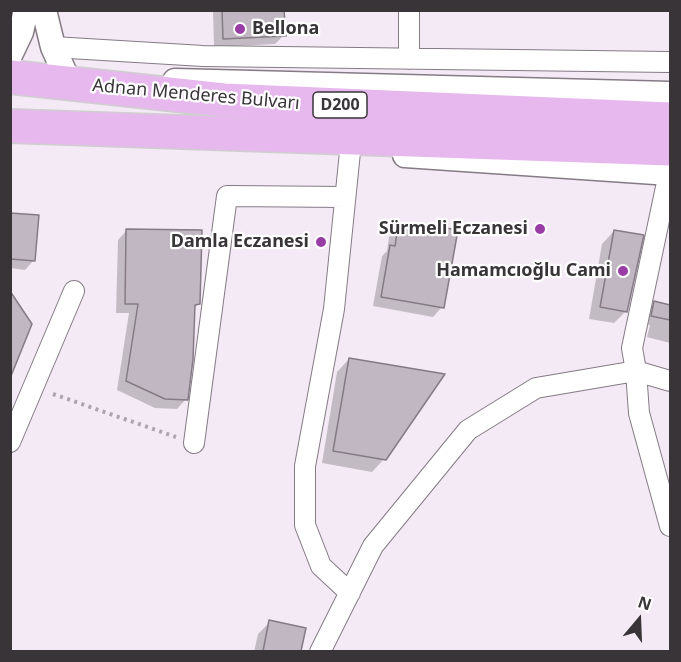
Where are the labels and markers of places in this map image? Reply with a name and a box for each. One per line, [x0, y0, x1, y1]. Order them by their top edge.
place label: Bellona [252, 18, 319, 40]
marker: Bellona [233, 22, 247, 36]
place label: Sürmeli Eczanesi [379, 218, 528, 240]
marker: Sürmeli Eczanesi [533, 222, 547, 236]
place label: Damla Eczanesi [171, 231, 309, 253]
marker: Damla Eczanesi [314, 235, 328, 249]
place label: Hamamcıoğlu Cami [436, 260, 611, 282]
marker: Hamamcıoğlu Cami [616, 264, 630, 278]

